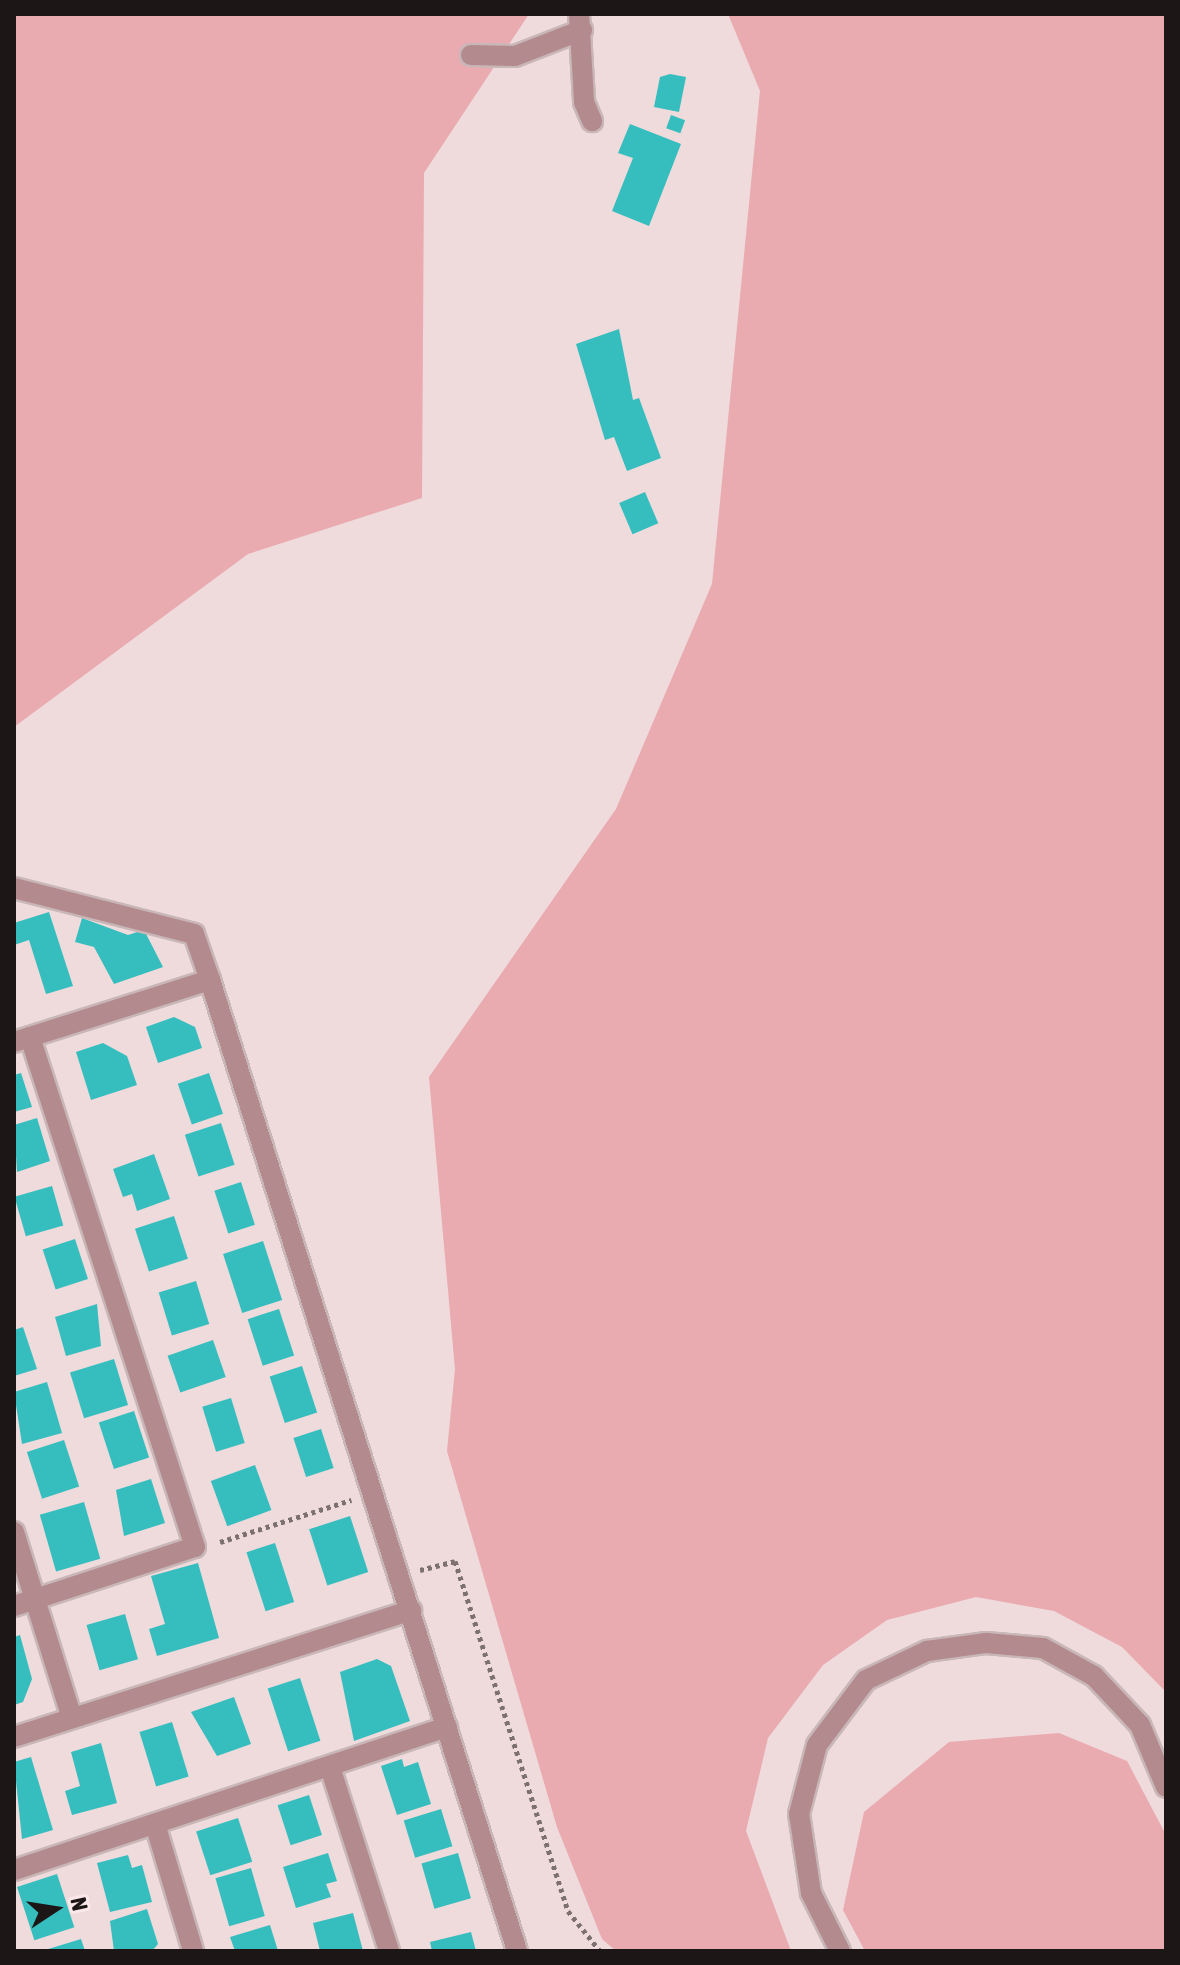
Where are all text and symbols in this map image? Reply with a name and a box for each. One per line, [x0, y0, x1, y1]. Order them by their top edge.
north arrow [16, 1869, 96, 1949]
text: N [65, 1895, 94, 1913]

